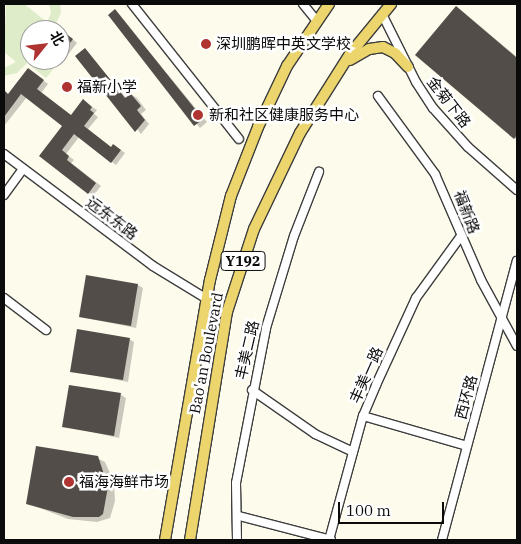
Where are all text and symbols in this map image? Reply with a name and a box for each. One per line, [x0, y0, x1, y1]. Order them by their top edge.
north arrow [20, 20, 70, 70]
text: 北 [46, 28, 69, 49]
place label: 深圳鹏晖中英文学校 [216, 35, 351, 53]
marker: 深圳鹏晖中英文学校 [200, 38, 212, 50]
street label: 金菊下路 [423, 73, 475, 131]
place label: 福新小学 [77, 78, 137, 96]
marker: 福新小学 [61, 81, 73, 93]
place label: 新和社区健康服务中心 [209, 106, 359, 124]
marker: 新和社区健康服务中心 [191, 108, 205, 122]
street label: 福新路 [451, 188, 483, 236]
street label: 远东东路 [83, 193, 141, 243]
road number: Y192 [220, 250, 266, 272]
street label: Bao'an Boulevard [185, 291, 227, 415]
street label: 丰美二路 [231, 319, 263, 381]
street label: 丰美一路 [346, 344, 386, 406]
street label: 西环路 [451, 373, 481, 421]
place label: 福海海鲜市场 [79, 473, 169, 491]
marker: 福海海鲜市场 [63, 476, 75, 488]
scale bar [341, 492, 447, 524]
text: 100 m [346, 501, 391, 520]

